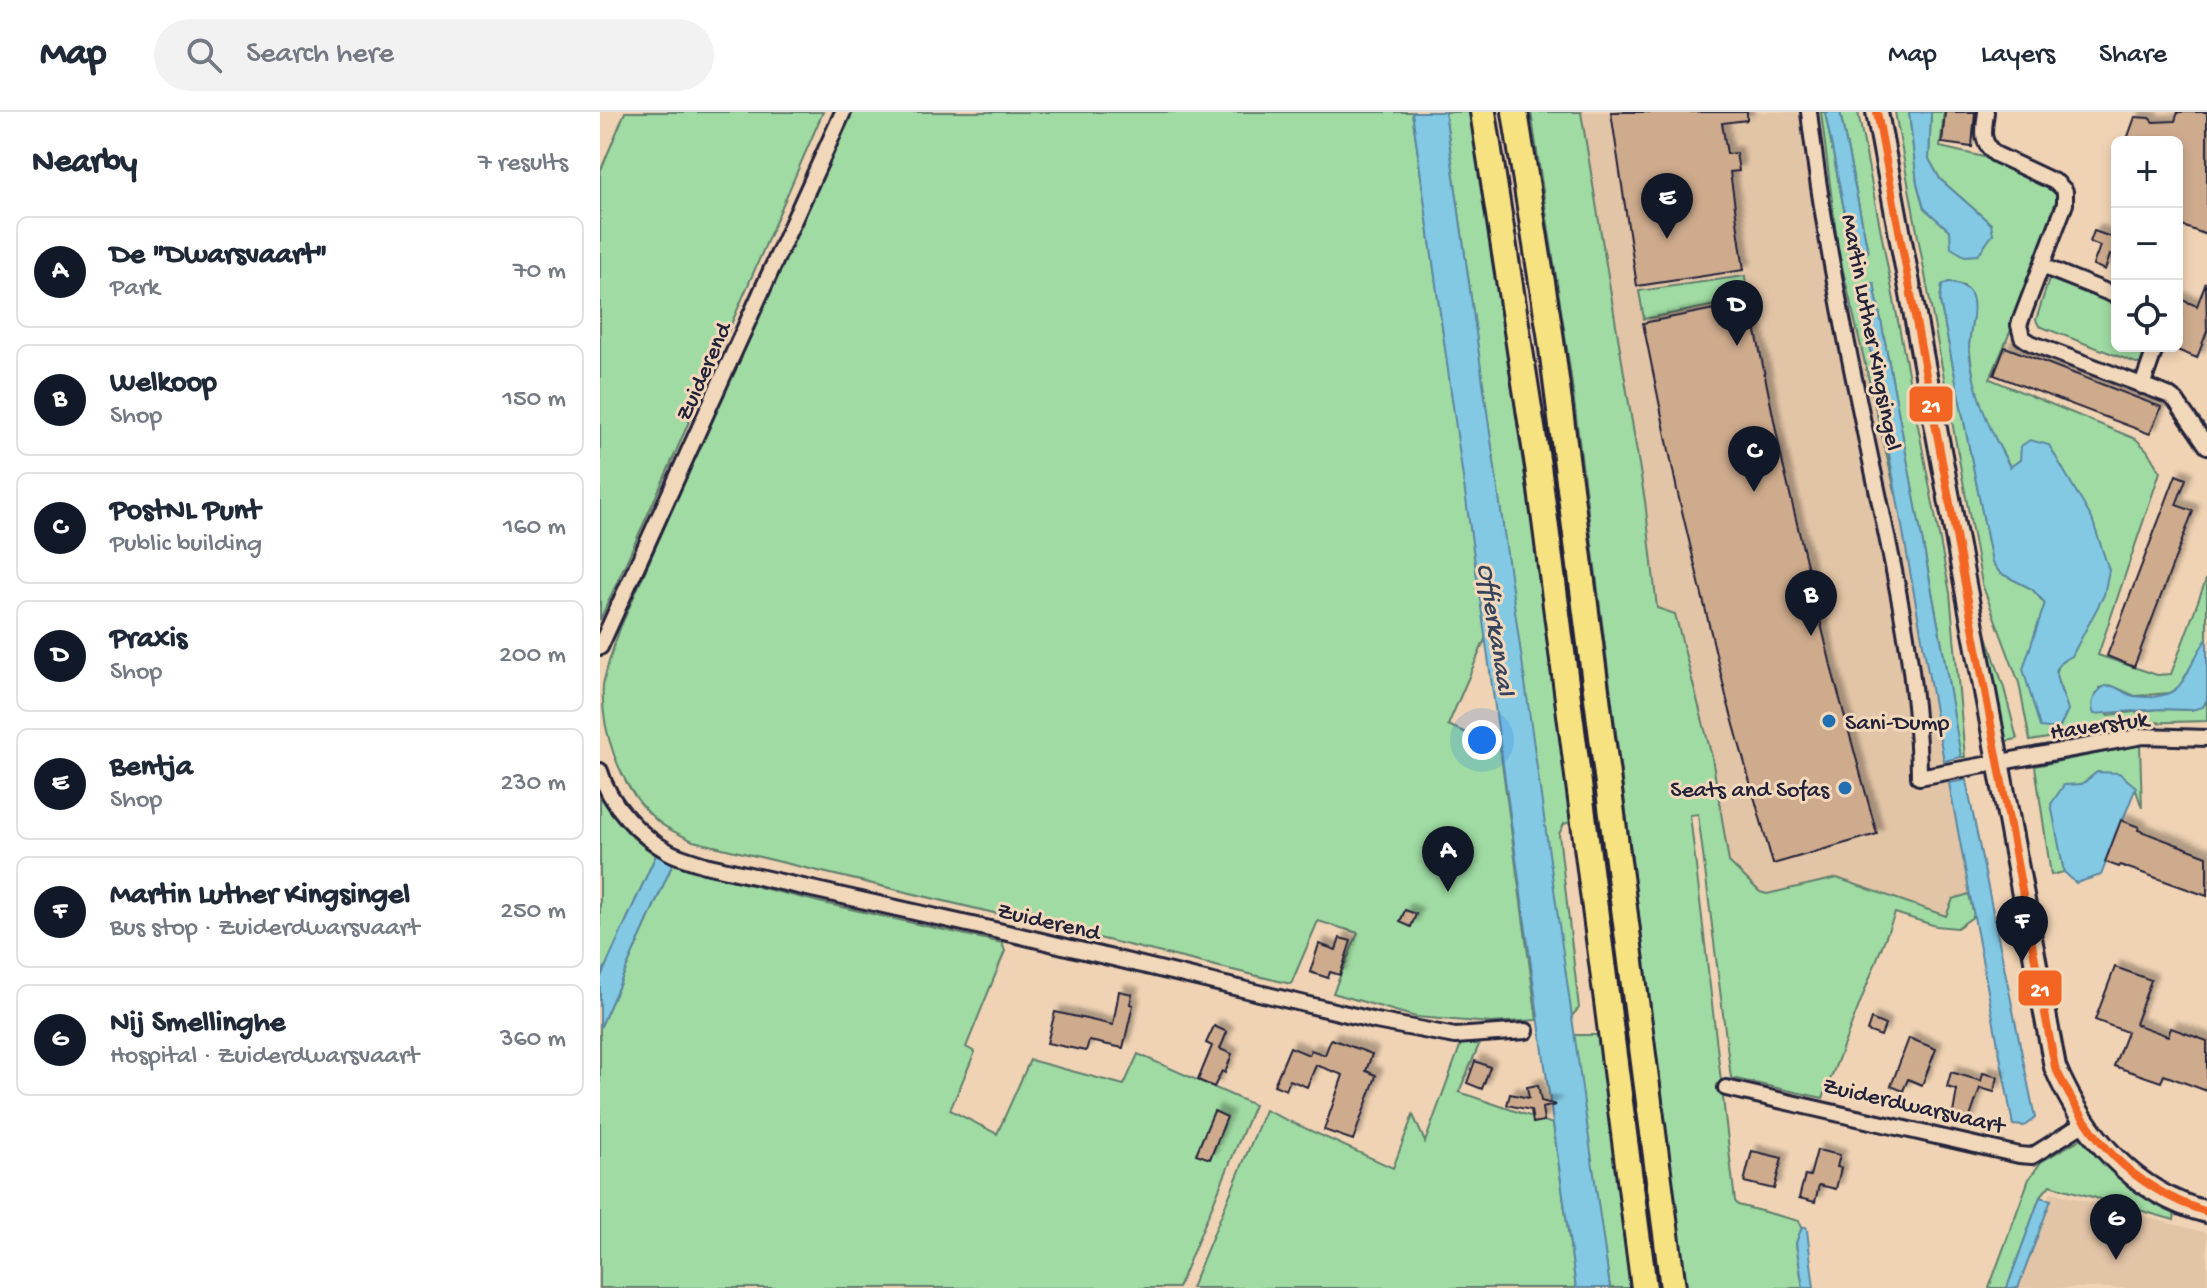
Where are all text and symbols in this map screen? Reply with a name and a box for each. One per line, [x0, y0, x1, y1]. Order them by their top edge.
search box [154, 19, 714, 91]
text: Map [40, 33, 106, 77]
icon: search [182, 33, 226, 77]
text: Search here [246, 38, 394, 73]
text: Map [1888, 39, 1937, 72]
text: Layers [1981, 39, 2055, 72]
text: Share [2099, 39, 2167, 72]
map controls [2111, 136, 2183, 352]
button: + [2111, 136, 2183, 208]
text: Nearby [32, 144, 137, 184]
text: 7 results [478, 149, 568, 180]
pin: E [1641, 173, 1693, 239]
button: − [2111, 208, 2183, 280]
street label: Martin Luther Kingsingel [1832, 212, 1907, 453]
text: De "Dwarsvaart" [110, 239, 328, 274]
text: A [52, 257, 68, 288]
text: 70 m [513, 257, 566, 288]
text: Park [110, 274, 160, 305]
pin: D [1711, 280, 1763, 346]
button: locate [2111, 280, 2183, 352]
street label: Zuiderend [671, 317, 741, 426]
text: Welkoop [110, 367, 217, 402]
text: B [53, 385, 67, 416]
text: 150 m [502, 385, 566, 416]
line badge: 21 [1908, 385, 1954, 423]
text: 21 [1921, 395, 1941, 421]
text: Shop [110, 402, 162, 433]
pin: C [1728, 426, 1780, 492]
text: PostNL Punt [110, 495, 260, 530]
text: C [53, 513, 67, 544]
text: 160 m [503, 513, 566, 544]
text: Public building [110, 530, 262, 561]
water label: Offierkanaal [1468, 562, 1519, 699]
pin: B [1785, 570, 1837, 636]
text: Praxis [110, 623, 187, 658]
text: D [52, 641, 68, 672]
text: 200 m [499, 641, 566, 672]
text: Shop [110, 658, 162, 689]
street label: Haverstuk [2048, 706, 2153, 749]
place label: Sani-Dump [1845, 710, 1950, 739]
marker: Sani-Dump [1820, 712, 1838, 730]
your location [1462, 720, 1502, 760]
text: Bentja [110, 751, 193, 786]
text: E [52, 769, 68, 800]
text: 230 m [500, 769, 566, 800]
place label: Seats and Sofas [1670, 777, 1830, 806]
marker: Seats and Sofas [1836, 779, 1854, 797]
text: Shop [110, 786, 162, 817]
pin: A [1422, 826, 1474, 892]
text: Martin Luther Kingsingel [110, 879, 410, 914]
pin: F [1996, 896, 2048, 962]
text: F [53, 897, 67, 928]
text: 250 m [500, 897, 566, 928]
street label: Zuiderend [994, 897, 1104, 950]
text: Bus stop · Zuiderdwarsvaart [110, 914, 419, 945]
line badge: 21 [2017, 969, 2063, 1007]
text: 21 [2030, 979, 2050, 1005]
text: Nij Smellinghe [110, 1007, 285, 1042]
text: G [52, 1025, 68, 1056]
text: 360 m [500, 1025, 566, 1056]
text: Hospital · Zuiderdwarsvaart [110, 1042, 419, 1073]
street label: Zuiderdwarsvaart [1819, 1072, 2009, 1143]
pin: G [2090, 1194, 2142, 1260]

